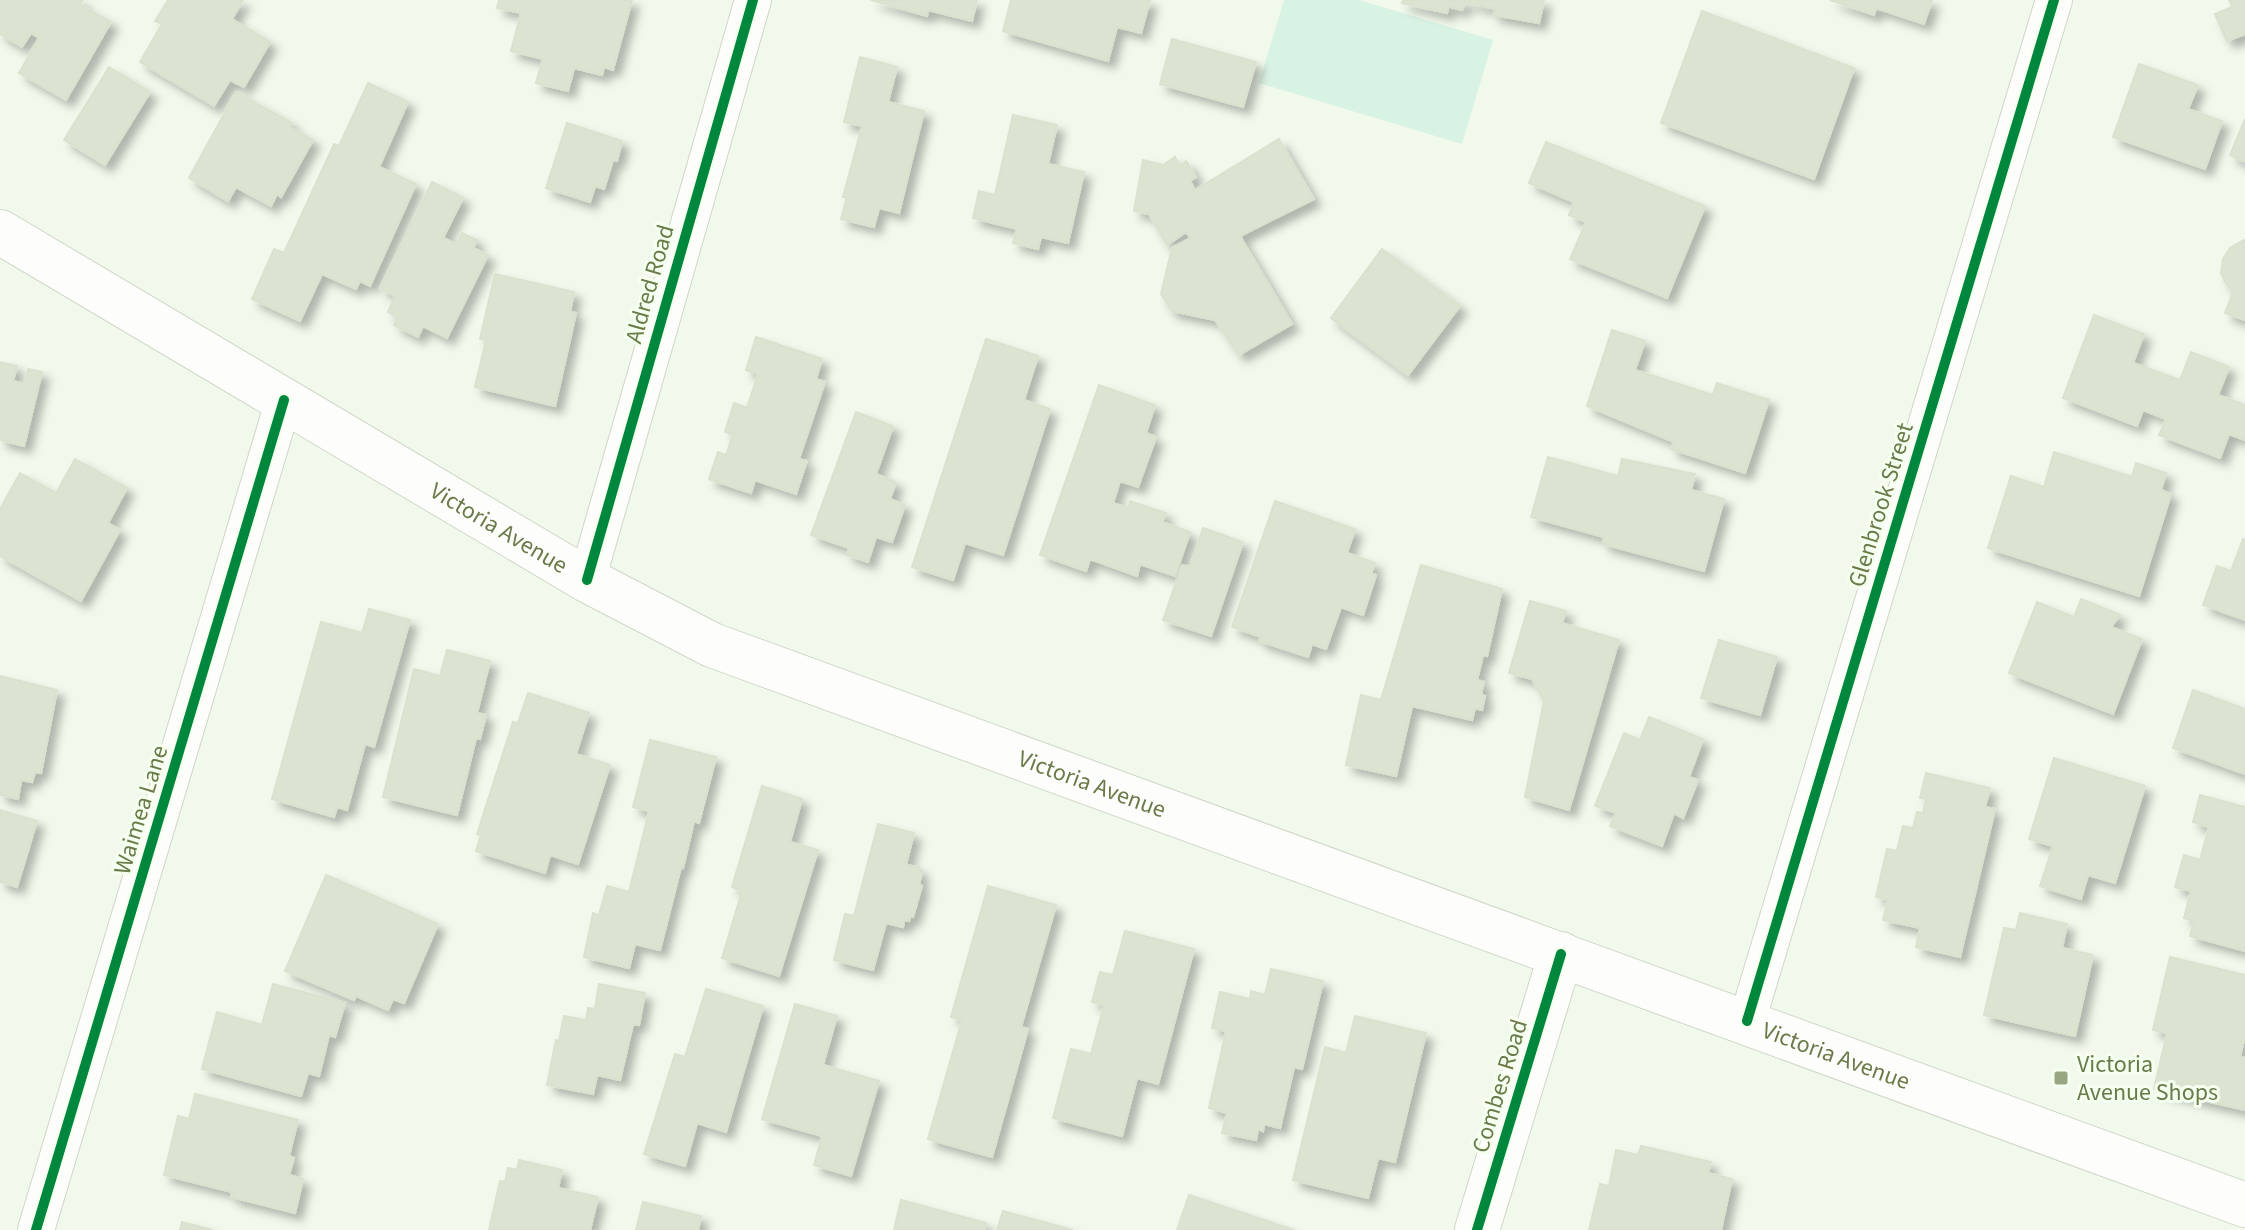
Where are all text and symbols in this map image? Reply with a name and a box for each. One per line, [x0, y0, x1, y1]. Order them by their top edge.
street label: Aldred Road [616, 220, 684, 348]
street label: Glenbrook Street [1839, 419, 1923, 591]
street label: Victoria Avenue [423, 473, 574, 582]
street label: Waimea Lane [105, 741, 177, 879]
street label: Victoria Avenue [1013, 741, 1171, 827]
street label: Victoria Avenue [1757, 1013, 1915, 1099]
street label: Combes Road [1463, 1015, 1537, 1157]
place label: Victoria Avenue Shops [2077, 1047, 2218, 1110]
marker: Victoria Avenue Shops [2052, 1069, 2070, 1087]

